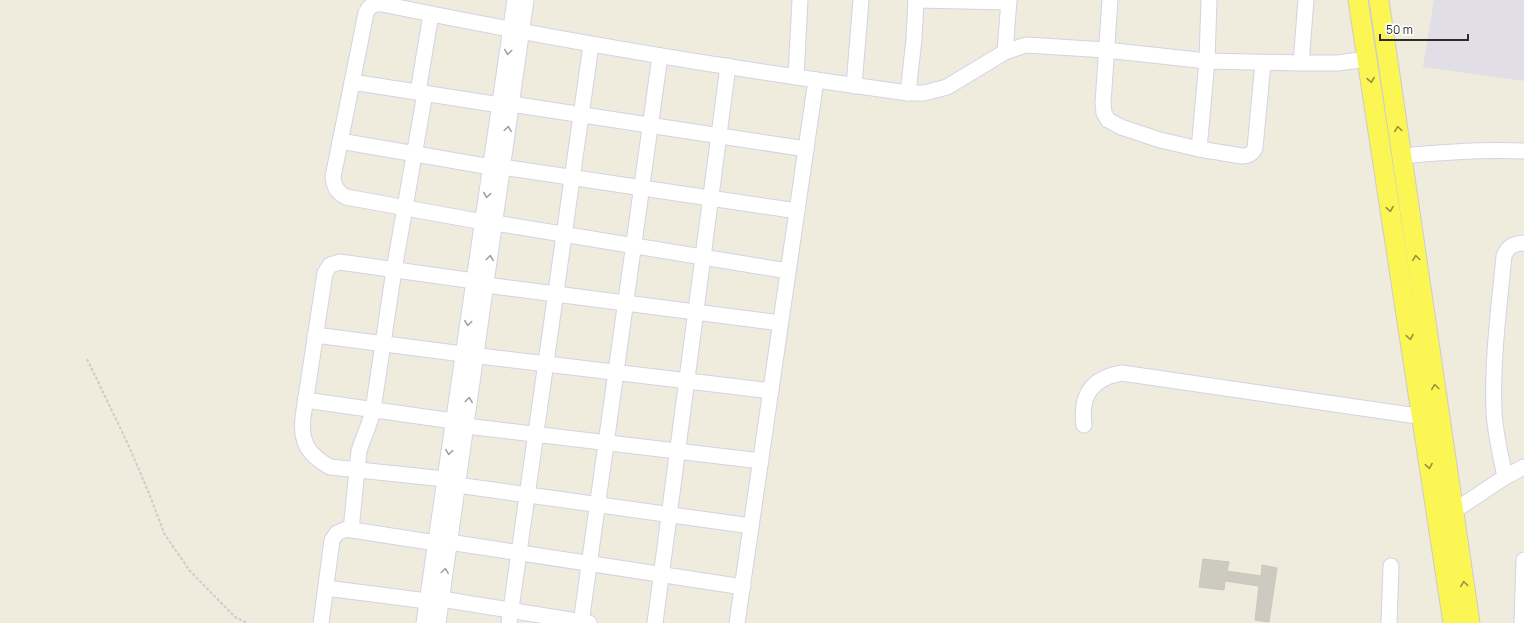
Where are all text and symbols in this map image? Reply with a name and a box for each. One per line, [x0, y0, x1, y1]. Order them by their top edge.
scale bar [1380, 16, 1468, 42]
text: 50 m [1386, 21, 1413, 38]
one-way arrow [504, 49, 513, 55]
one-way arrow [1366, 77, 1375, 83]
one-way arrow [503, 126, 512, 132]
one-way arrow [1394, 126, 1403, 132]
one-way arrow [483, 192, 492, 198]
one-way arrow [1385, 206, 1394, 212]
one-way arrow [485, 255, 494, 261]
one-way arrow [1412, 255, 1421, 261]
one-way arrow [464, 320, 473, 327]
one-way arrow [1405, 334, 1414, 340]
one-way arrow [1431, 383, 1440, 390]
one-way arrow [464, 397, 473, 403]
one-way arrow [445, 449, 454, 455]
one-way arrow [1424, 463, 1433, 469]
one-way arrow [440, 567, 449, 574]
one-way arrow [1460, 581, 1469, 587]

